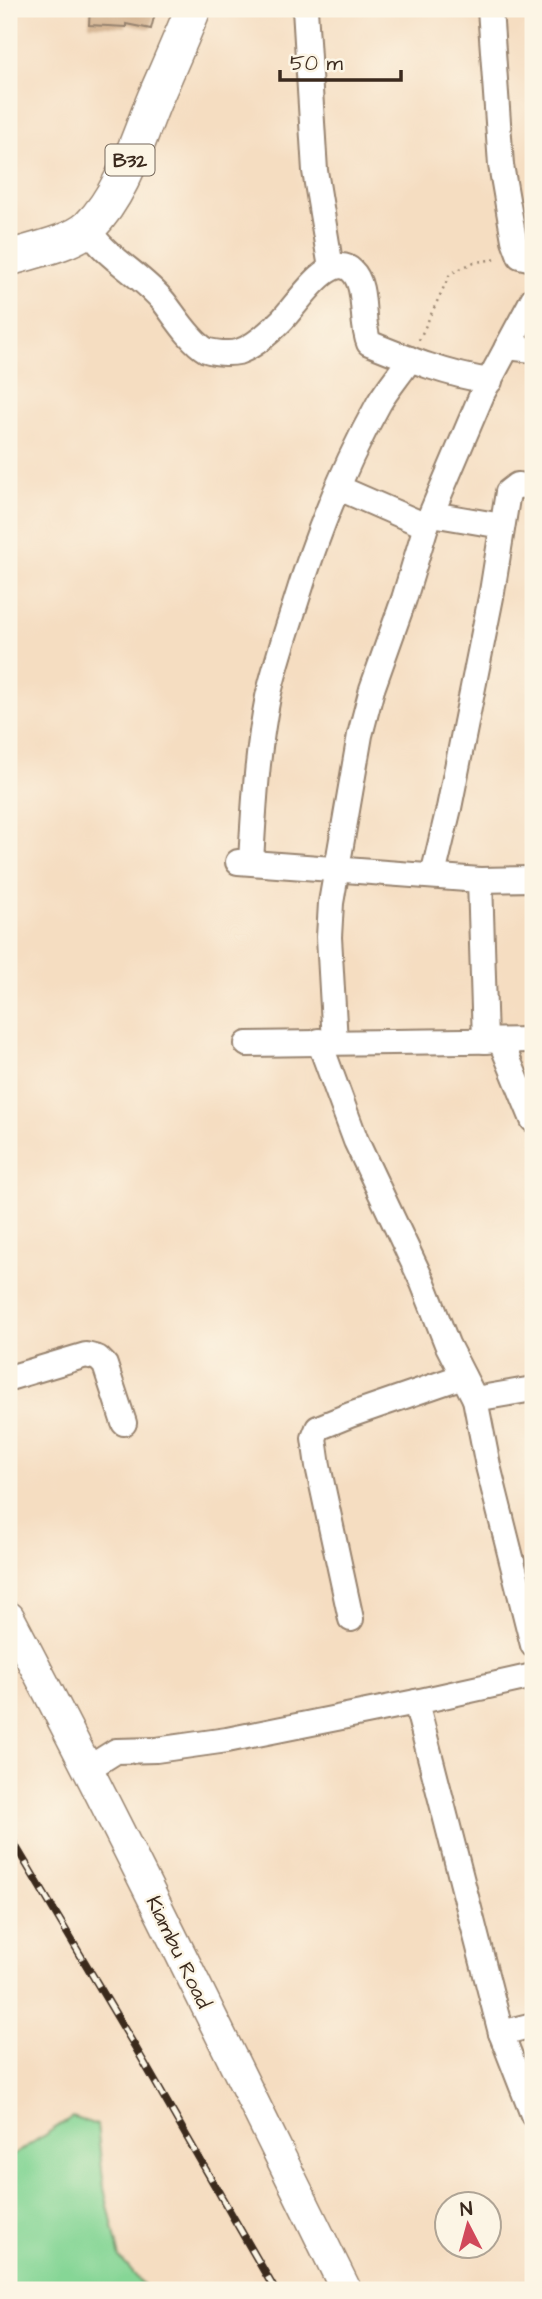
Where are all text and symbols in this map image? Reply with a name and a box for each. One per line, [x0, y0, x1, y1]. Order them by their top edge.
scale bar [280, 38, 400, 82]
text: 50 m [290, 49, 344, 78]
road number: B32 [106, 144, 154, 176]
street label: Kiambu Road [139, 1891, 218, 2014]
north arrow [434, 2190, 504, 2260]
text: N [459, 2196, 474, 2224]

